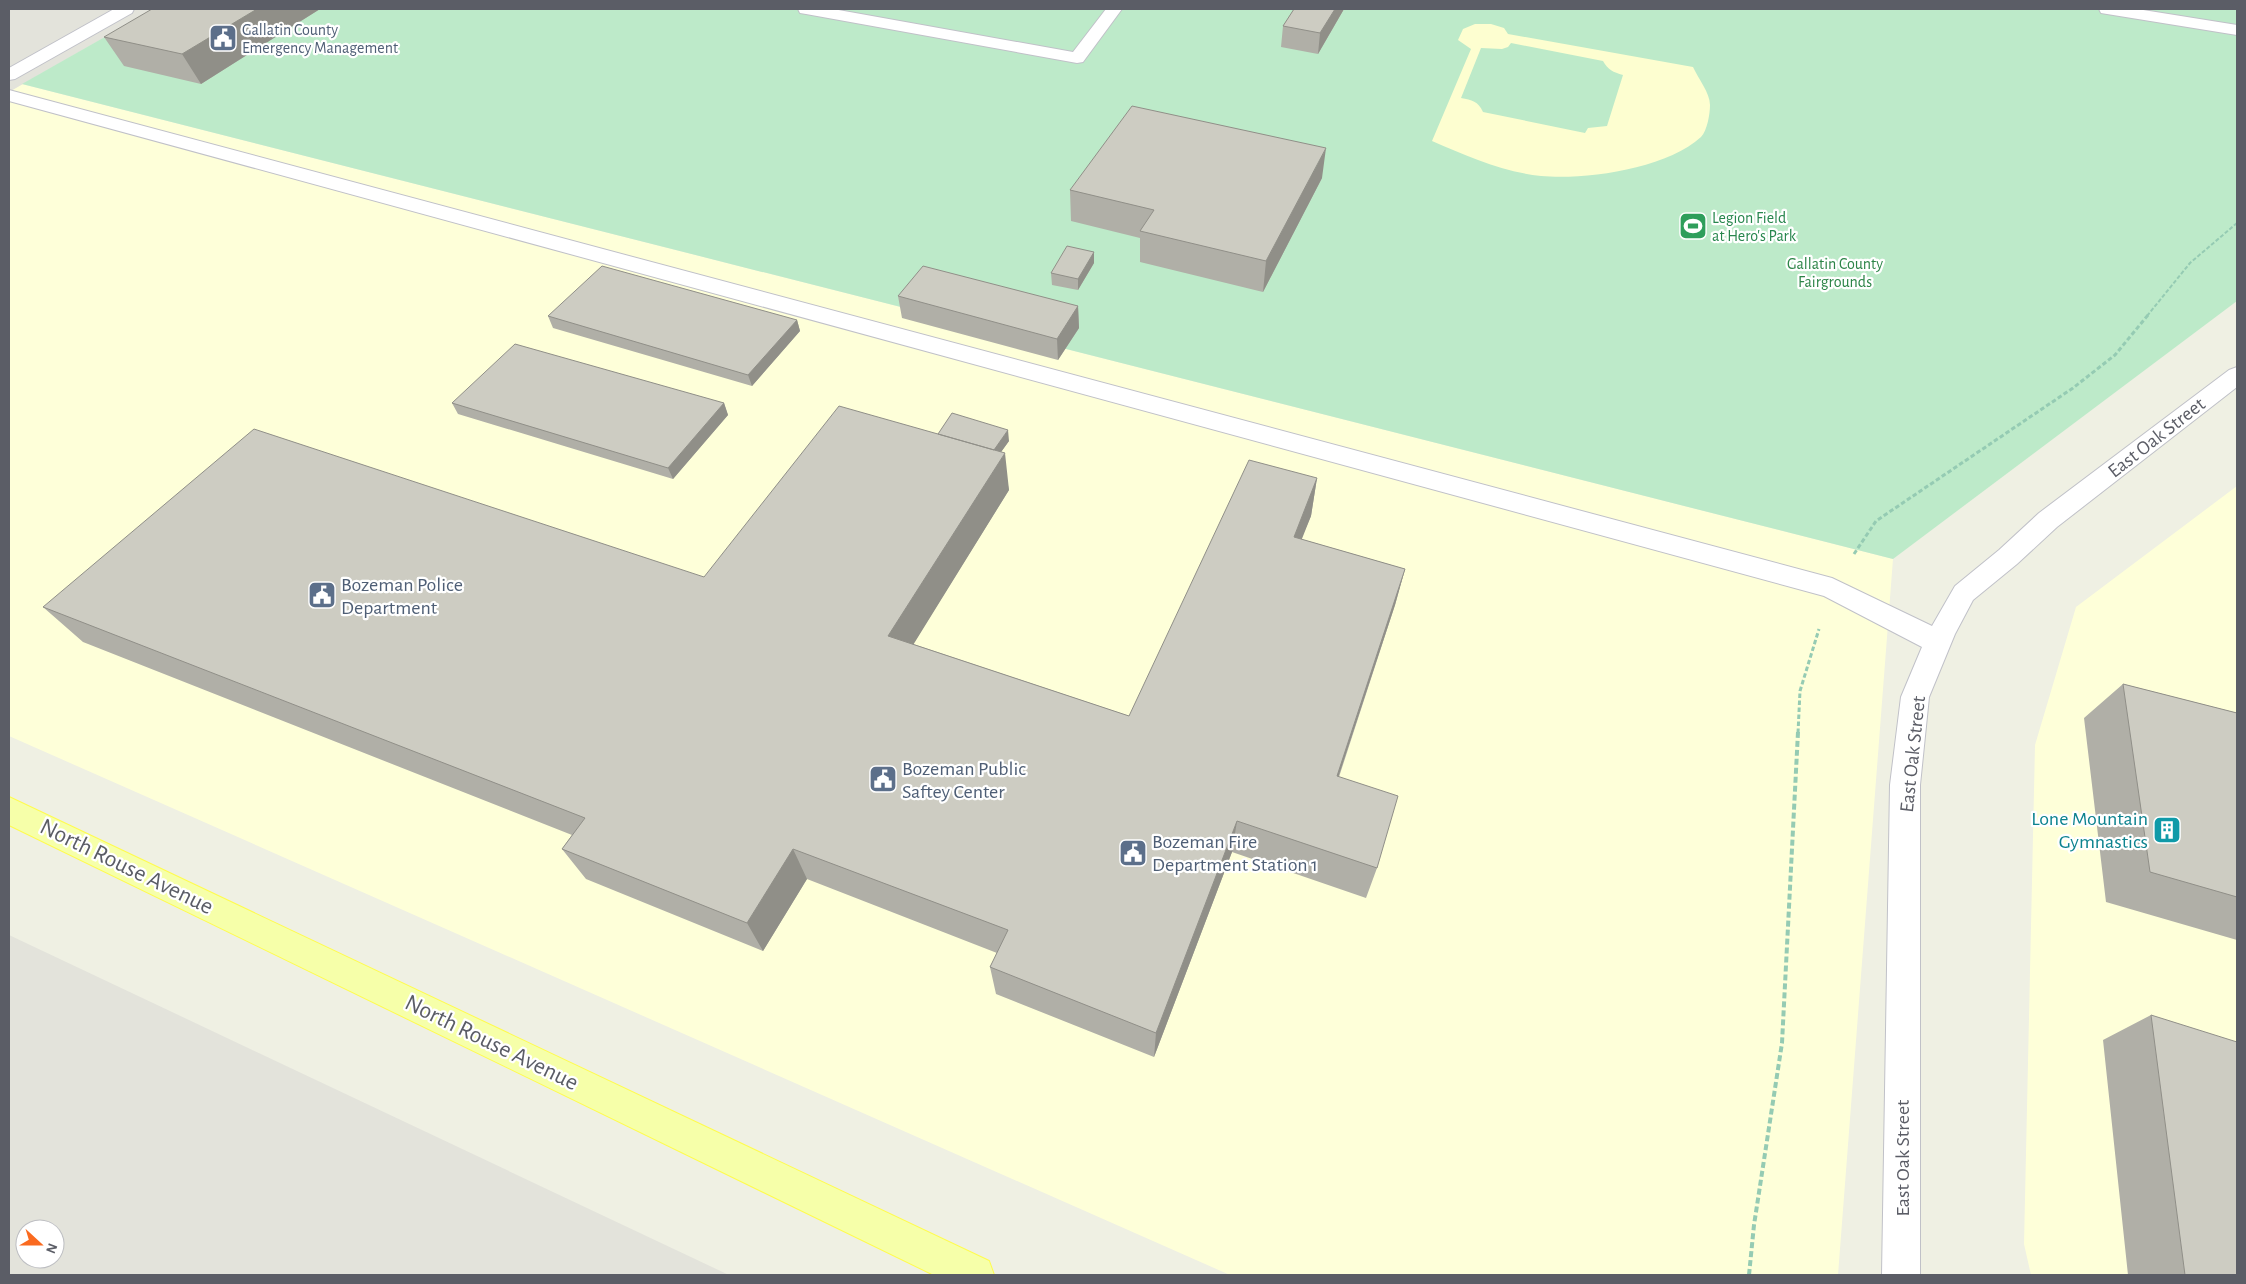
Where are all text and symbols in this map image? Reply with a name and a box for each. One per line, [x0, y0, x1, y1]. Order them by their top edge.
place label: Gallatin County Emergency Management [242, 22, 398, 57]
public building icon: Gallatin County Emergency Management [208, 23, 238, 53]
place label: Legion Field at Hero's Park [1712, 210, 1797, 244]
sports icon: Legion Field at Hero's Park [1678, 211, 1708, 241]
park label: Gallatin County Fairgrounds [1787, 256, 1883, 290]
street label: East Oak Street [2104, 394, 2209, 482]
place label: Bozeman Police Department [341, 575, 463, 618]
public building icon: Bozeman Police Department [307, 580, 337, 610]
street label: East Oak Street [1897, 694, 1929, 813]
place label: Bozeman Public Saftey Center [902, 759, 1026, 802]
public building icon: Bozeman Public Saftey Center [868, 764, 898, 794]
place label: Lone Mountain Gymnastics [2031, 809, 2148, 852]
street label: North Rouse Avenue [36, 815, 217, 919]
building icon: Lone Mountain Gymnastics [2152, 815, 2182, 845]
place label: Bozeman Fire Department Station 1 [1152, 832, 1318, 875]
public building icon: Bozeman Fire Department Station 1 [1118, 838, 1148, 868]
street label: North Rouse Avenue [401, 991, 582, 1095]
street label: East Oak Street [1893, 1099, 1913, 1217]
north arrow [15, 1219, 65, 1269]
text: N [43, 1241, 59, 1255]

